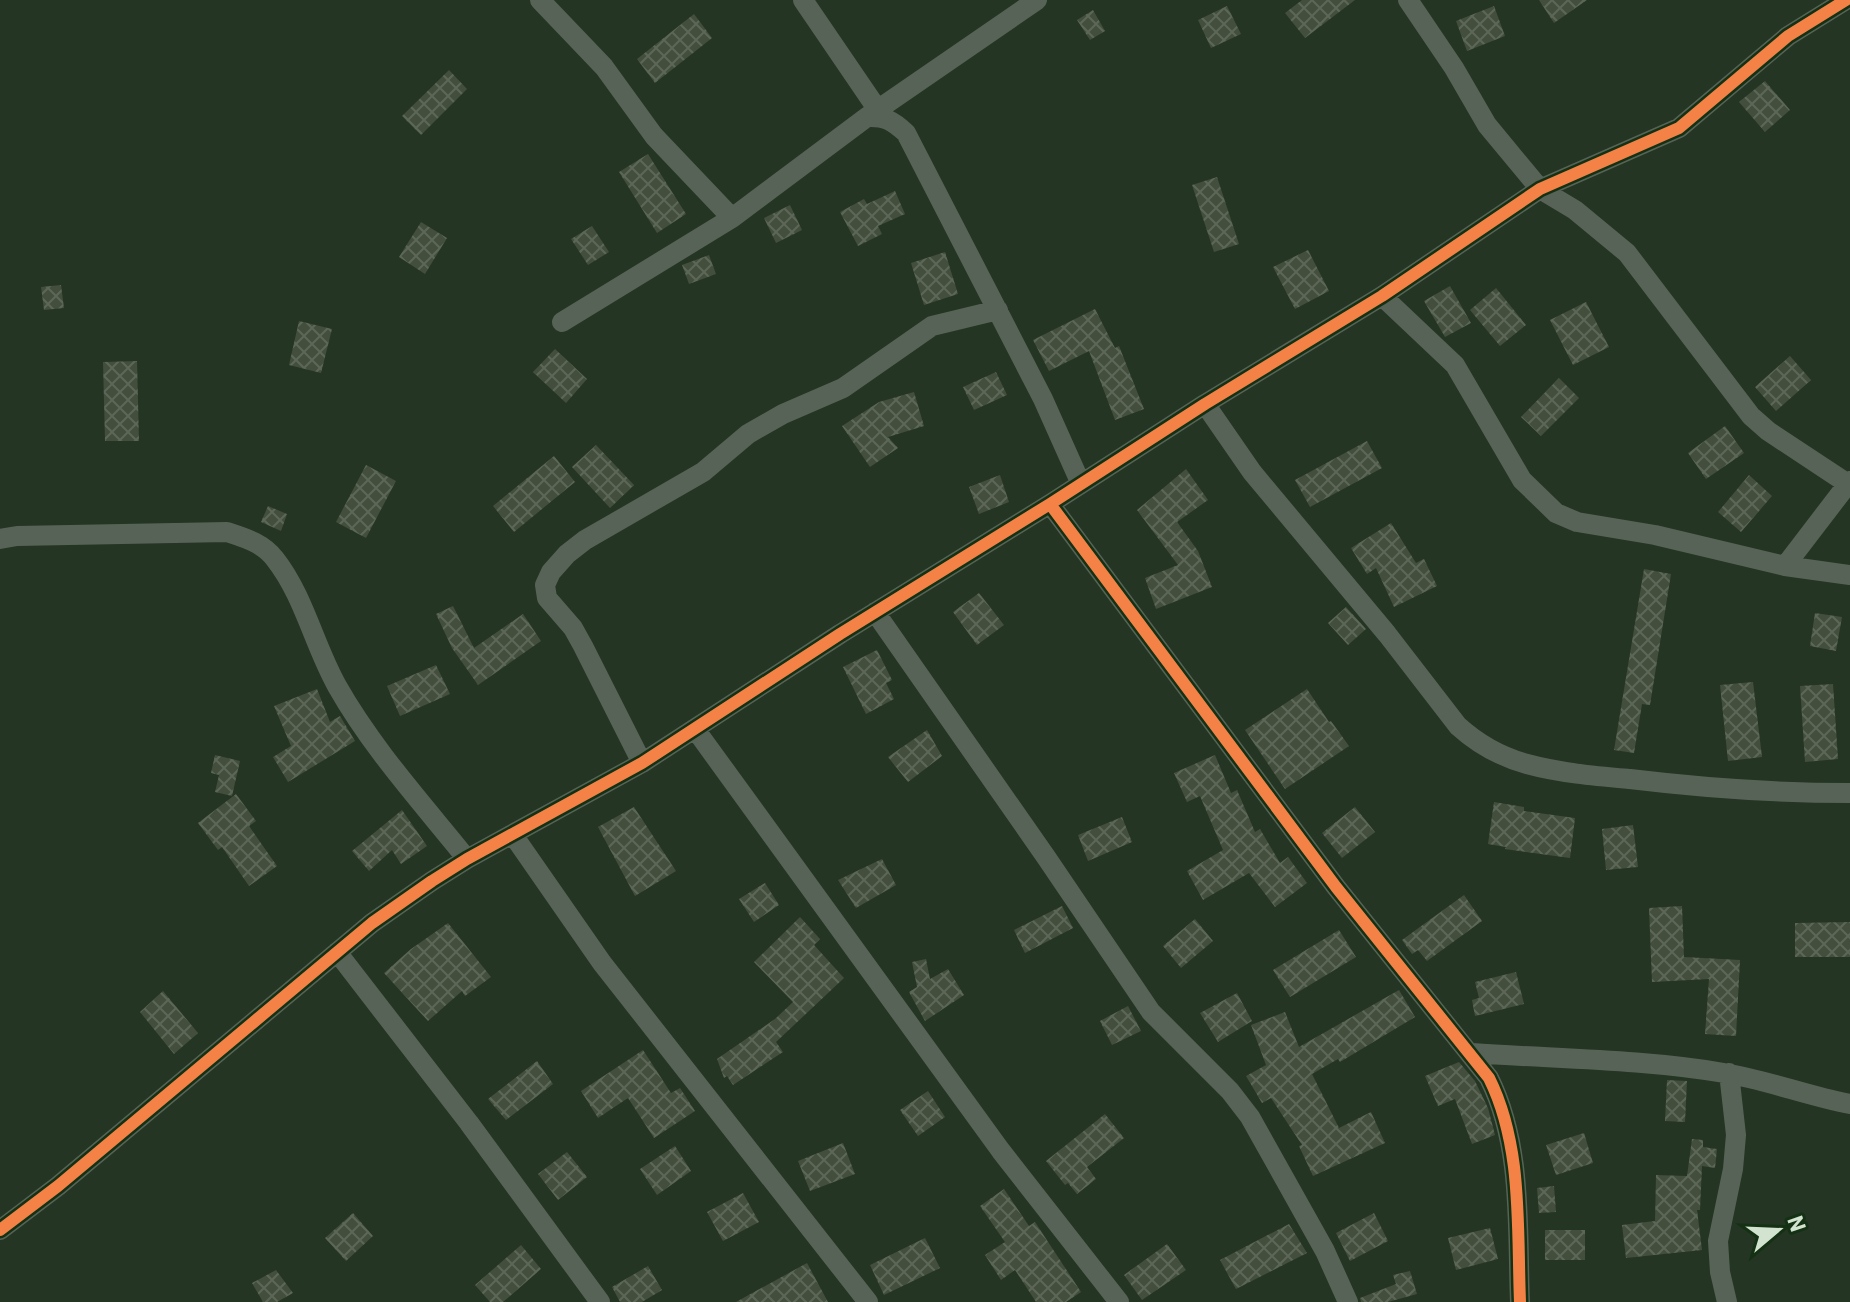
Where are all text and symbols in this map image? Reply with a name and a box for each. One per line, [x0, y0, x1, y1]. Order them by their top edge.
north arrow [1738, 1190, 1818, 1270]
text: N [1783, 1212, 1813, 1234]

